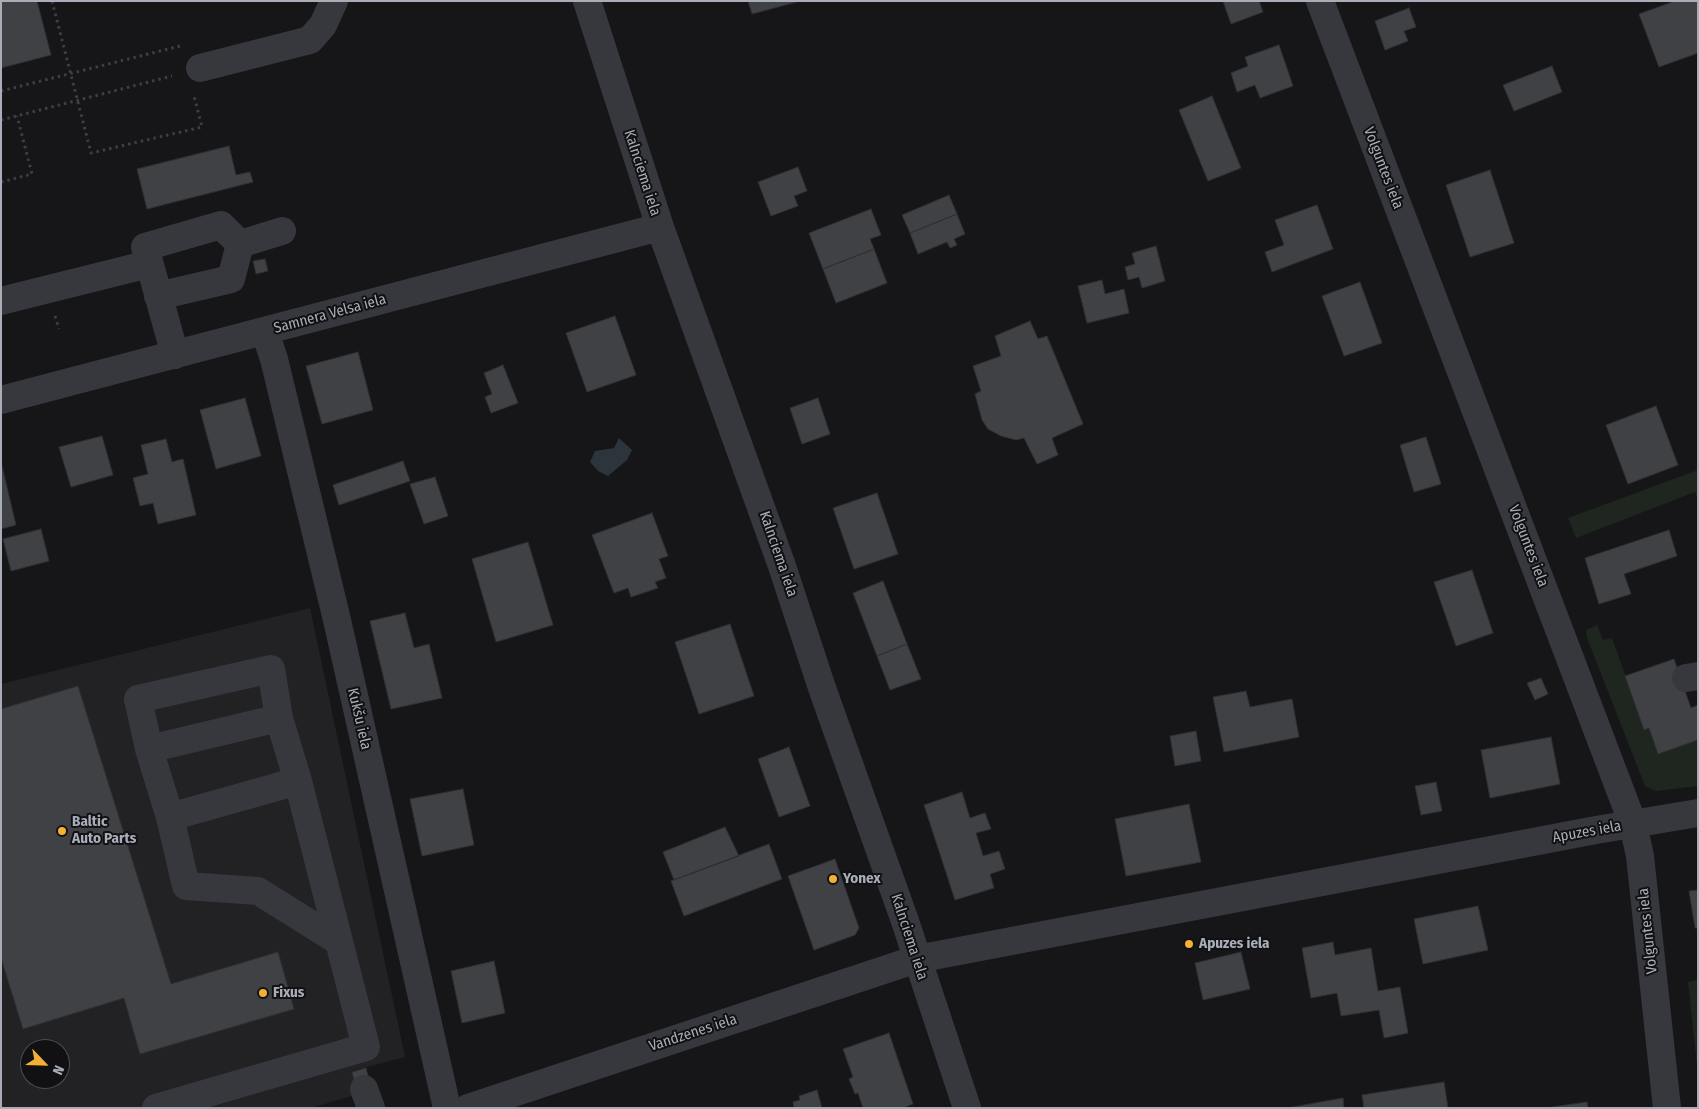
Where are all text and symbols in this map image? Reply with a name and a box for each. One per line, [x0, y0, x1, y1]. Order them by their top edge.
street label: Volguntes iela [1359, 125, 1407, 211]
street label: Kalnciema iela [620, 128, 664, 218]
street label: Samnera Velsa iela [272, 290, 388, 338]
street label: Volguntes iela [1504, 503, 1552, 589]
street label: Kalnciema iela [755, 509, 801, 599]
street label: Kukšu iela [343, 686, 375, 752]
place label: Baltic Auto Parts [72, 813, 136, 848]
street label: Apuzes iela [1551, 817, 1623, 847]
marker: Baltic Auto Parts [56, 825, 68, 837]
place label: Yonex [843, 870, 880, 888]
marker: Yonex [827, 873, 839, 885]
street label: Volguntes iela [1635, 887, 1661, 975]
street label: Kalnciema iela [887, 892, 931, 982]
place label: Apuzes iela [1199, 935, 1269, 953]
marker: Apuzes iela [1183, 938, 1195, 950]
place label: Fixus [273, 984, 304, 1002]
marker: Fixus [257, 987, 269, 999]
street label: Vandzenes iela [647, 1010, 739, 1056]
north arrow [20, 1039, 70, 1089]
text: N [49, 1063, 68, 1077]

